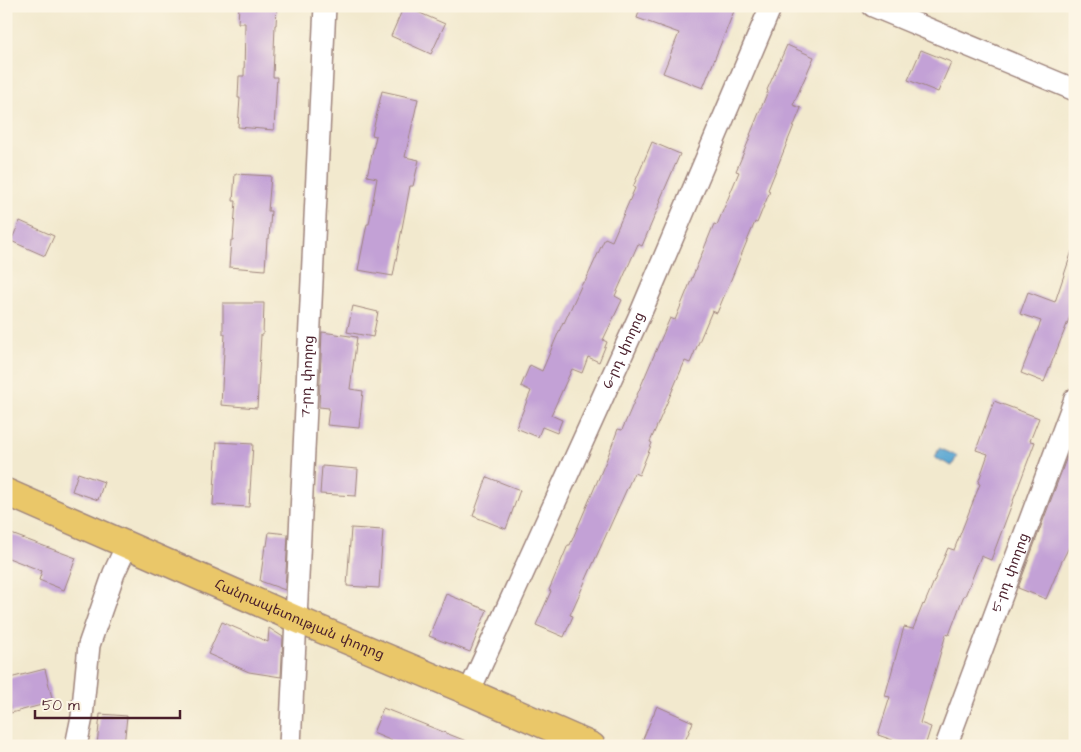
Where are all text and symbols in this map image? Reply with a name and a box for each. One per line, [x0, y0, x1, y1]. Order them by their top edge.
street label: 6-րդ փողոց [598, 309, 650, 392]
street label: 7-րդ փողոց [296, 335, 319, 418]
street label: 5-րդ փողոց [987, 530, 1034, 615]
street label: Հանրապետության փողոց [211, 575, 387, 665]
scale bar [35, 687, 180, 719]
text: 50 m [42, 695, 80, 716]

